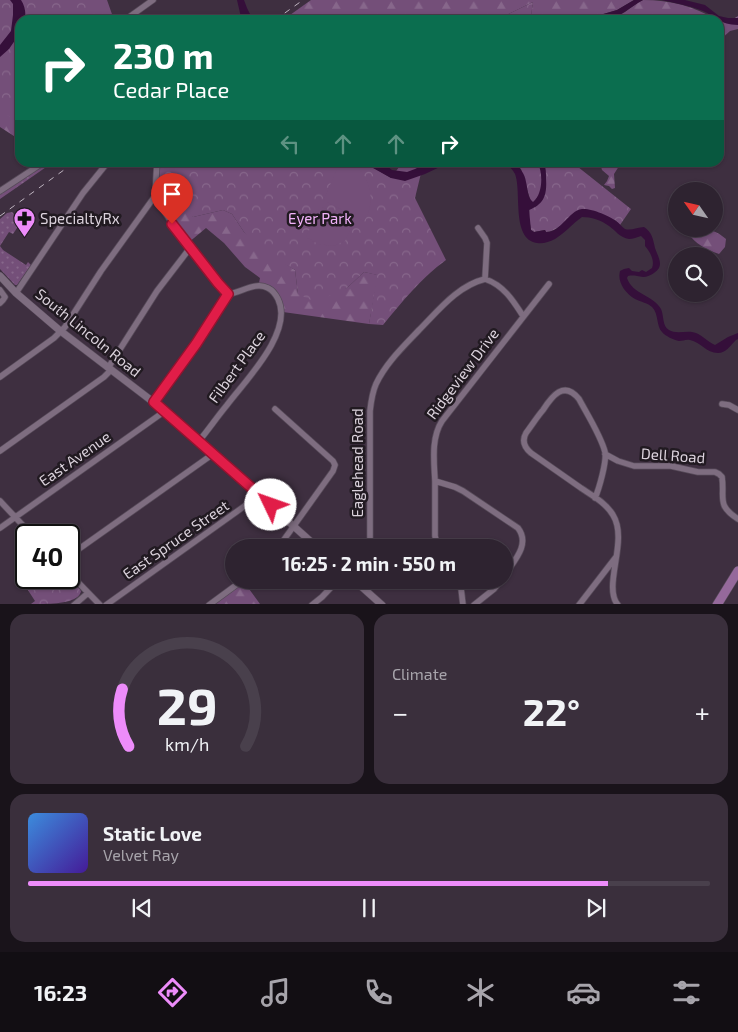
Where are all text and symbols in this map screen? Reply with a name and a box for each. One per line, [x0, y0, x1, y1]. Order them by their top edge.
text: 230 m [113, 34, 214, 76]
icon: right [30, 35, 95, 100]
text: Cedar Place [113, 76, 229, 102]
icon: left [276, 130, 304, 158]
icon: ahead [329, 130, 357, 158]
icon: ahead [382, 130, 410, 158]
icon: right [435, 130, 463, 158]
pin [151, 173, 193, 224]
icon: arrive [158, 180, 186, 208]
north arrow [668, 182, 722, 238]
map controls [668, 182, 723, 302]
pharmacy icon: SpecialtyRx [12, 207, 36, 238]
place label: SpecialtyRx [40, 209, 120, 227]
park label: Eyer Park [288, 209, 352, 227]
button: search [668, 247, 723, 302]
street label: South Lincoln Road [32, 284, 145, 380]
street label: Ridgeview Drive [422, 325, 502, 422]
street label: Filbert Place [204, 327, 268, 406]
street label: Eaglehead Road [348, 408, 366, 518]
street label: East Avenue [35, 427, 114, 489]
street label: Dell Road [640, 444, 706, 466]
position arrow [244, 478, 296, 530]
street label: East Spruce Street [119, 496, 232, 582]
speed limit sign: 40 [15, 524, 80, 589]
text: 16:25 · 2 min · 550 m [282, 552, 456, 575]
text: Climate [392, 664, 447, 683]
text: 29 [157, 673, 217, 735]
text: 22° [523, 688, 580, 734]
text: − [392, 695, 408, 729]
text: + [695, 695, 710, 729]
text: km/h [165, 733, 209, 755]
text: Static Love [103, 822, 202, 845]
text: Velvet Ray [103, 845, 179, 864]
icon: previous [128, 894, 156, 922]
icon: pause [355, 894, 383, 922]
icon: next [582, 894, 610, 922]
icon: directions [155, 975, 190, 1010]
icon: music [258, 975, 293, 1010]
icon: phone [361, 975, 396, 1010]
icon: climate [463, 975, 498, 1010]
icon: car [566, 975, 601, 1010]
icon: filters [669, 975, 704, 1010]
text: 16:23 [34, 979, 87, 1005]

